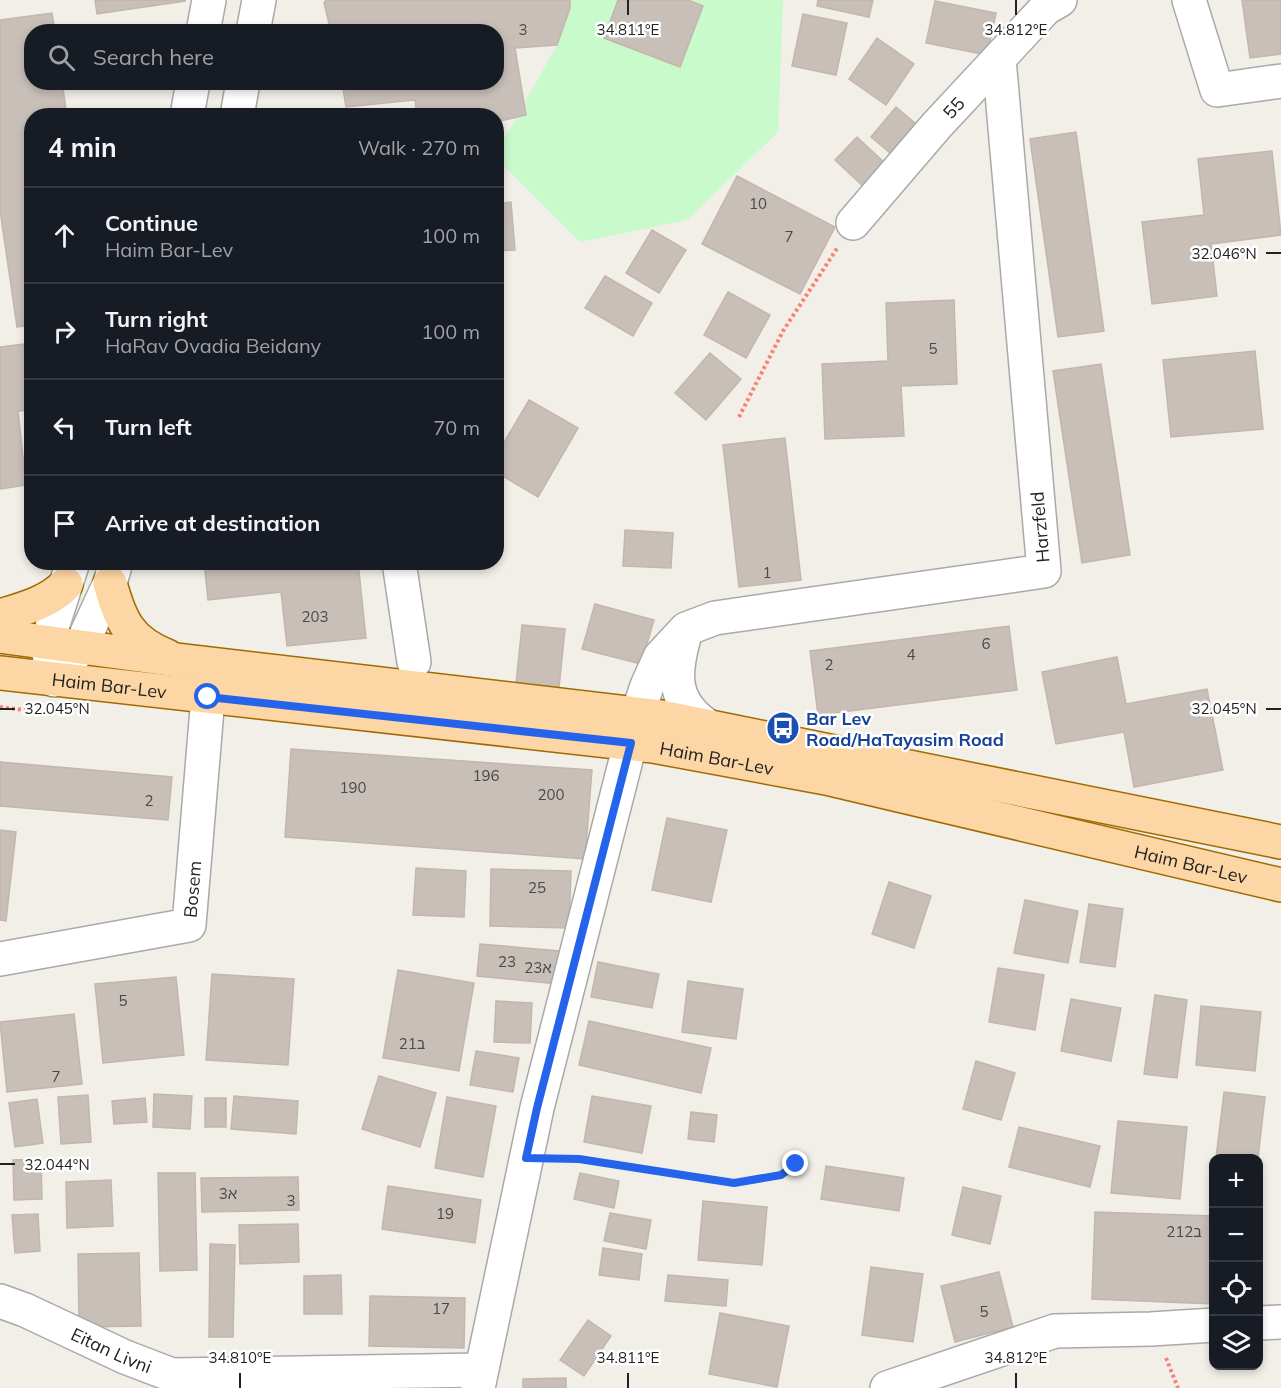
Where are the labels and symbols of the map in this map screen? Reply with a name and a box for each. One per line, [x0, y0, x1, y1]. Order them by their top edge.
house number: 3 [518, 20, 528, 39]
text: 34.811°E [597, 20, 660, 39]
text: 34.812°E [985, 20, 1048, 39]
street label: 55 [938, 92, 969, 123]
house number: 10 [749, 194, 767, 213]
house number: 7 [784, 227, 794, 246]
text: 32.046°N [1191, 244, 1257, 263]
house number: 5 [928, 339, 938, 358]
street label: Harzfeld [1025, 491, 1055, 563]
house number: 1 [762, 563, 772, 582]
house number: 203 [301, 607, 329, 626]
house number: 6 [981, 634, 991, 653]
house number: 4 [906, 645, 916, 664]
house number: 2 [824, 655, 834, 674]
street label: Haim Bar-Lev [51, 667, 168, 703]
route start [194, 683, 220, 709]
text: 32.045°N [24, 699, 90, 718]
text: 32.045°N [1191, 699, 1257, 718]
place label: Bar Lev Road/HaTayasim Road [806, 707, 1004, 751]
bus stop icon: Bar Lev Road/HaTayasim Road [765, 710, 801, 746]
street label: Haim Bar-Lev [658, 736, 776, 780]
house number: 196 [472, 766, 500, 785]
house number: 190 [339, 778, 367, 797]
house number: 200 [537, 785, 565, 804]
house number: 2 [144, 791, 154, 810]
street label: Haim Bar-Lev [1132, 839, 1250, 888]
street label: Bosem [178, 860, 206, 919]
house number: 25 [528, 878, 546, 897]
house number: 23 [498, 952, 516, 971]
house number: 23א [524, 958, 552, 977]
house number: 5 [118, 991, 128, 1010]
house number: 21ב [399, 1034, 426, 1053]
house number: 7 [51, 1067, 61, 1086]
route end [782, 1150, 808, 1176]
text: 32.044°N [24, 1155, 90, 1174]
house number: 3א [219, 1184, 237, 1203]
house number: 3 [286, 1191, 296, 1210]
house number: 19 [436, 1204, 454, 1223]
house number: 212ב [1166, 1222, 1202, 1241]
house number: 17 [432, 1299, 450, 1318]
house number: 5 [979, 1302, 989, 1321]
street label: Eitan Livni [68, 1322, 155, 1378]
text: 34.810°E [209, 1348, 272, 1367]
text: 34.811°E [597, 1348, 660, 1367]
text: 34.812°E [985, 1348, 1048, 1367]

